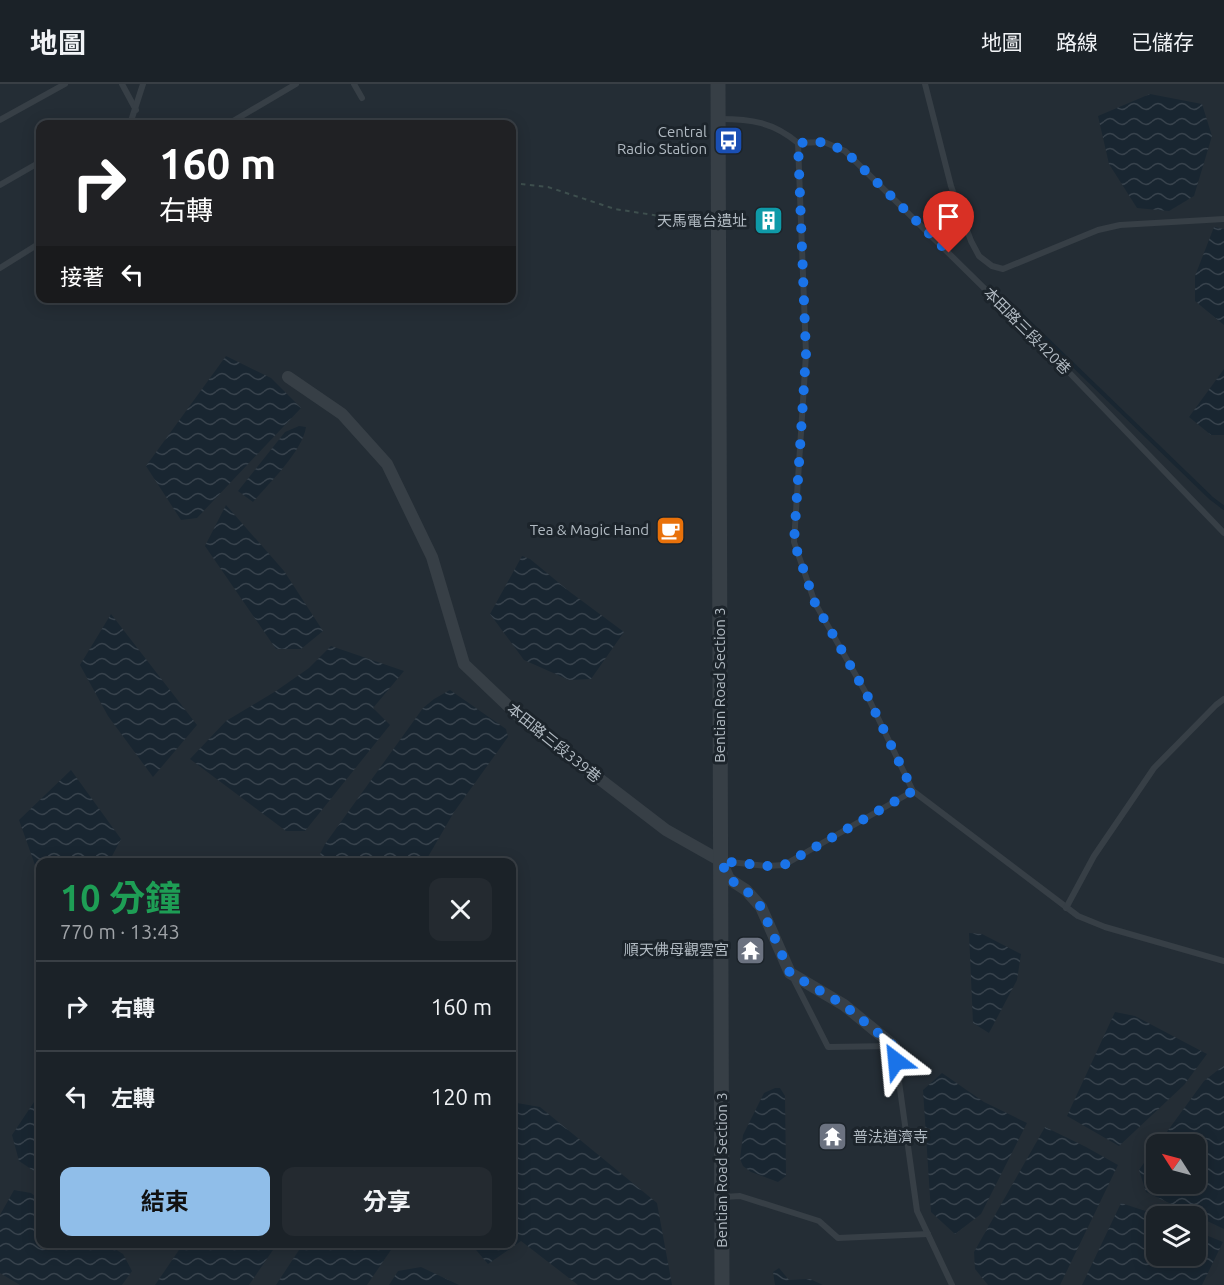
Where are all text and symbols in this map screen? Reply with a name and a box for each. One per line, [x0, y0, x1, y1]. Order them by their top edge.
text: 地圖 [30, 27, 86, 58]
text: 地圖 [981, 30, 1023, 54]
text: 路線 [1056, 30, 1098, 54]
text: 已儲存 [1131, 30, 1194, 54]
place label: Central Radio Station [617, 123, 707, 157]
bus stop icon: Central Radio Station [712, 125, 744, 157]
text: 160 m [159, 140, 276, 187]
icon: right [60, 144, 138, 222]
pin [923, 191, 974, 253]
text: 右轉 [159, 195, 213, 225]
icon: arrive [932, 200, 965, 233]
building icon: 天馬電台遺址 [752, 205, 784, 237]
place label: 天馬電台遺址 [657, 212, 747, 229]
icon: left [116, 258, 149, 291]
text: 接著 [60, 264, 104, 289]
street label: 本田路三段420巷 [981, 284, 1074, 377]
cafe icon: Tea & Magic Hand [654, 514, 686, 546]
place label: Tea & Magic Hand [530, 521, 649, 538]
street label: Bentian Road Section 3 [711, 607, 728, 763]
street label: 本田路三段339巷 [504, 700, 605, 786]
text: 10 分鐘 [60, 877, 181, 918]
button: close [429, 878, 492, 941]
text: 770 m · 13:43 [60, 920, 180, 943]
temple icon: 順天佛母觀雲宮 [734, 934, 766, 966]
place label: 順天佛母觀雲宮 [624, 941, 729, 958]
icon: right [60, 990, 93, 1023]
text: 160 m [431, 994, 492, 1019]
text: 右轉 [111, 995, 155, 1020]
position arrow [864, 1029, 928, 1093]
icon: left [60, 1080, 93, 1113]
text: 120 m [431, 1084, 492, 1109]
text: 左轉 [111, 1085, 155, 1110]
street label: Bentian Road Section 3 [713, 1092, 730, 1248]
temple icon: 普法道濟寺 [816, 1121, 848, 1153]
place label: 普法道濟寺 [853, 1128, 928, 1145]
north arrow [1146, 1134, 1206, 1194]
map controls [1146, 1134, 1206, 1266]
button: 結束 [60, 1167, 270, 1236]
button: 分享 [282, 1167, 492, 1236]
button: layers [1146, 1206, 1206, 1266]

